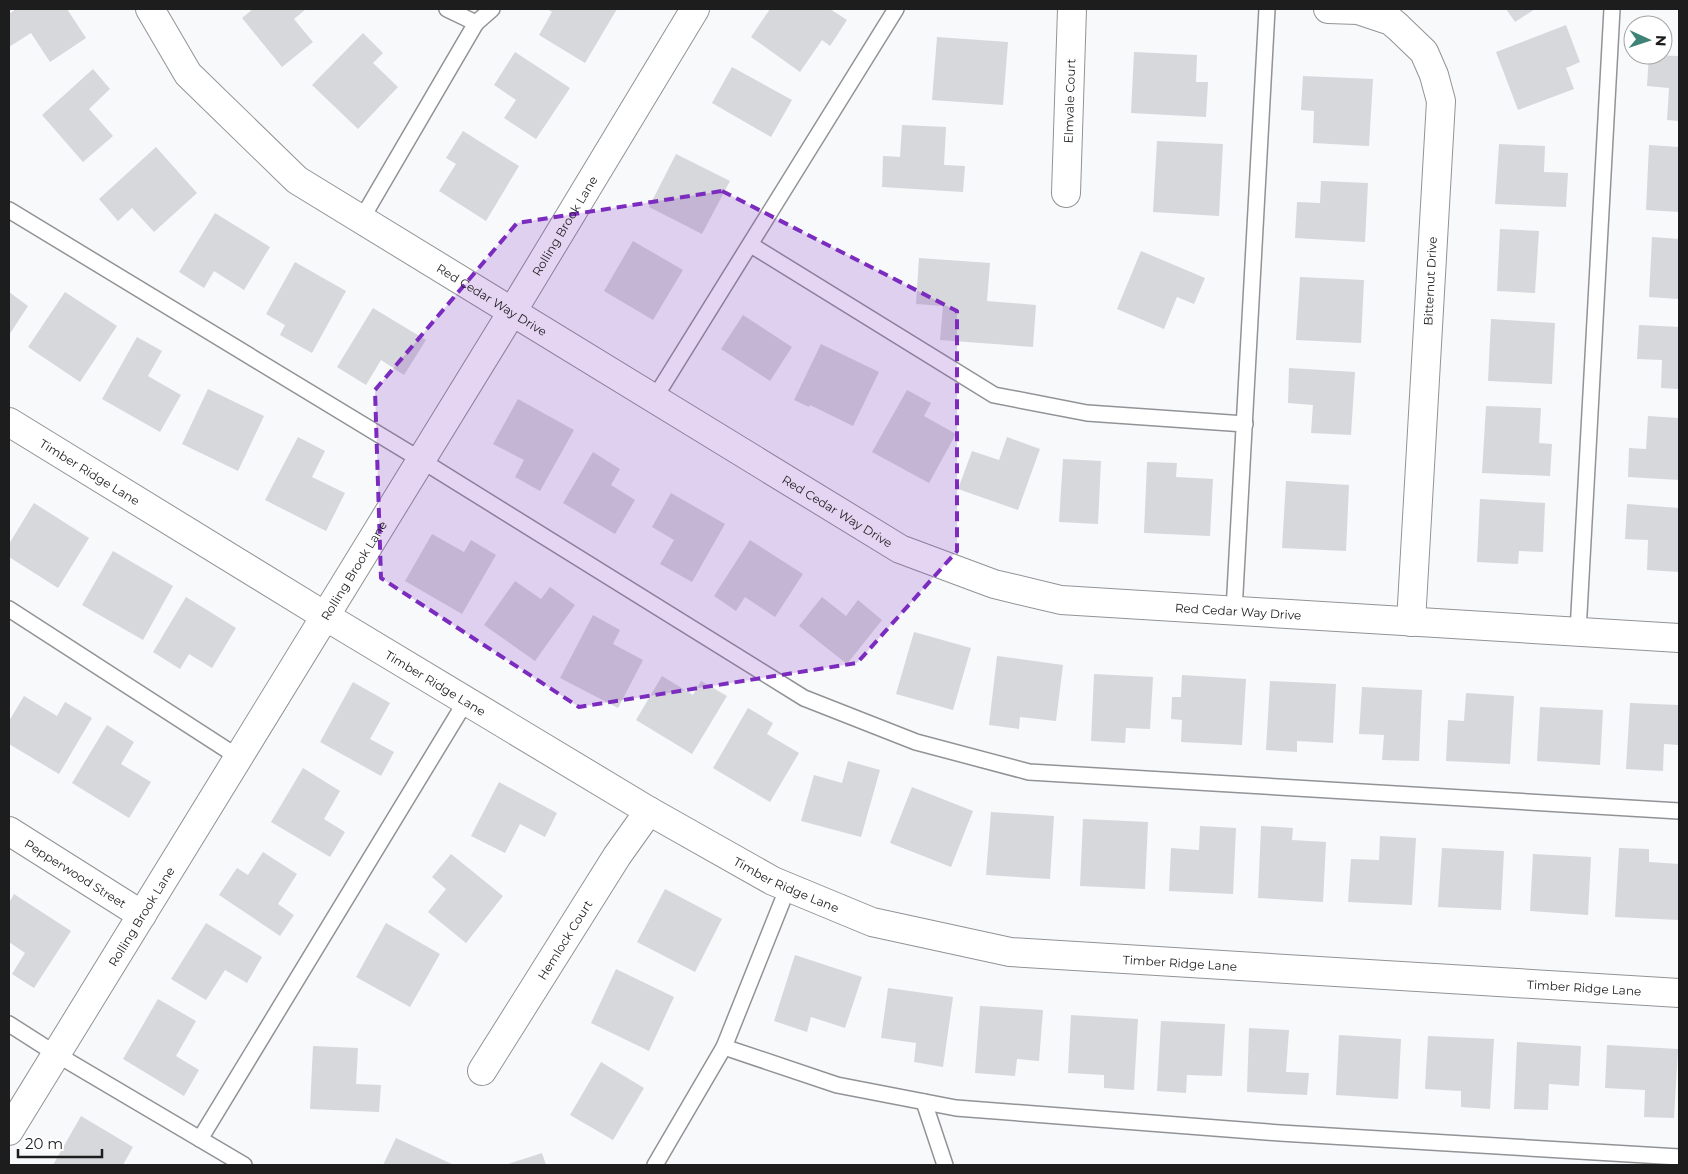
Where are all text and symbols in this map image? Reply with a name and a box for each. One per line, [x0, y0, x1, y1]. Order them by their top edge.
north arrow [1623, 15, 1673, 65]
text: N [1652, 35, 1670, 47]
street label: Elmvale Court [1060, 58, 1078, 144]
street label: Rolling Brook Lane [528, 173, 600, 278]
street label: Bitternut Drive [1420, 236, 1440, 326]
street label: Red Cedar Way Drive [434, 260, 550, 339]
street label: Timber Ridge Lane [37, 435, 143, 508]
street label: Red Cedar Way Drive [780, 471, 895, 550]
street label: Rolling Brook Lane [317, 518, 390, 623]
street label: Red Cedar Way Drive [1175, 600, 1302, 622]
street label: Timber Ridge Lane [383, 647, 489, 719]
street label: Pepperwood Street [22, 836, 129, 911]
street label: Timber Ridge Lane [731, 853, 841, 915]
street label: Rolling Brook Lane [105, 864, 177, 969]
street label: Hemlock Court [534, 897, 595, 982]
street label: Timber Ridge Lane [1122, 951, 1238, 973]
street label: Timber Ridge Lane [1527, 976, 1642, 998]
scale bar [18, 1126, 101, 1158]
text: 20 m [25, 1134, 63, 1153]

